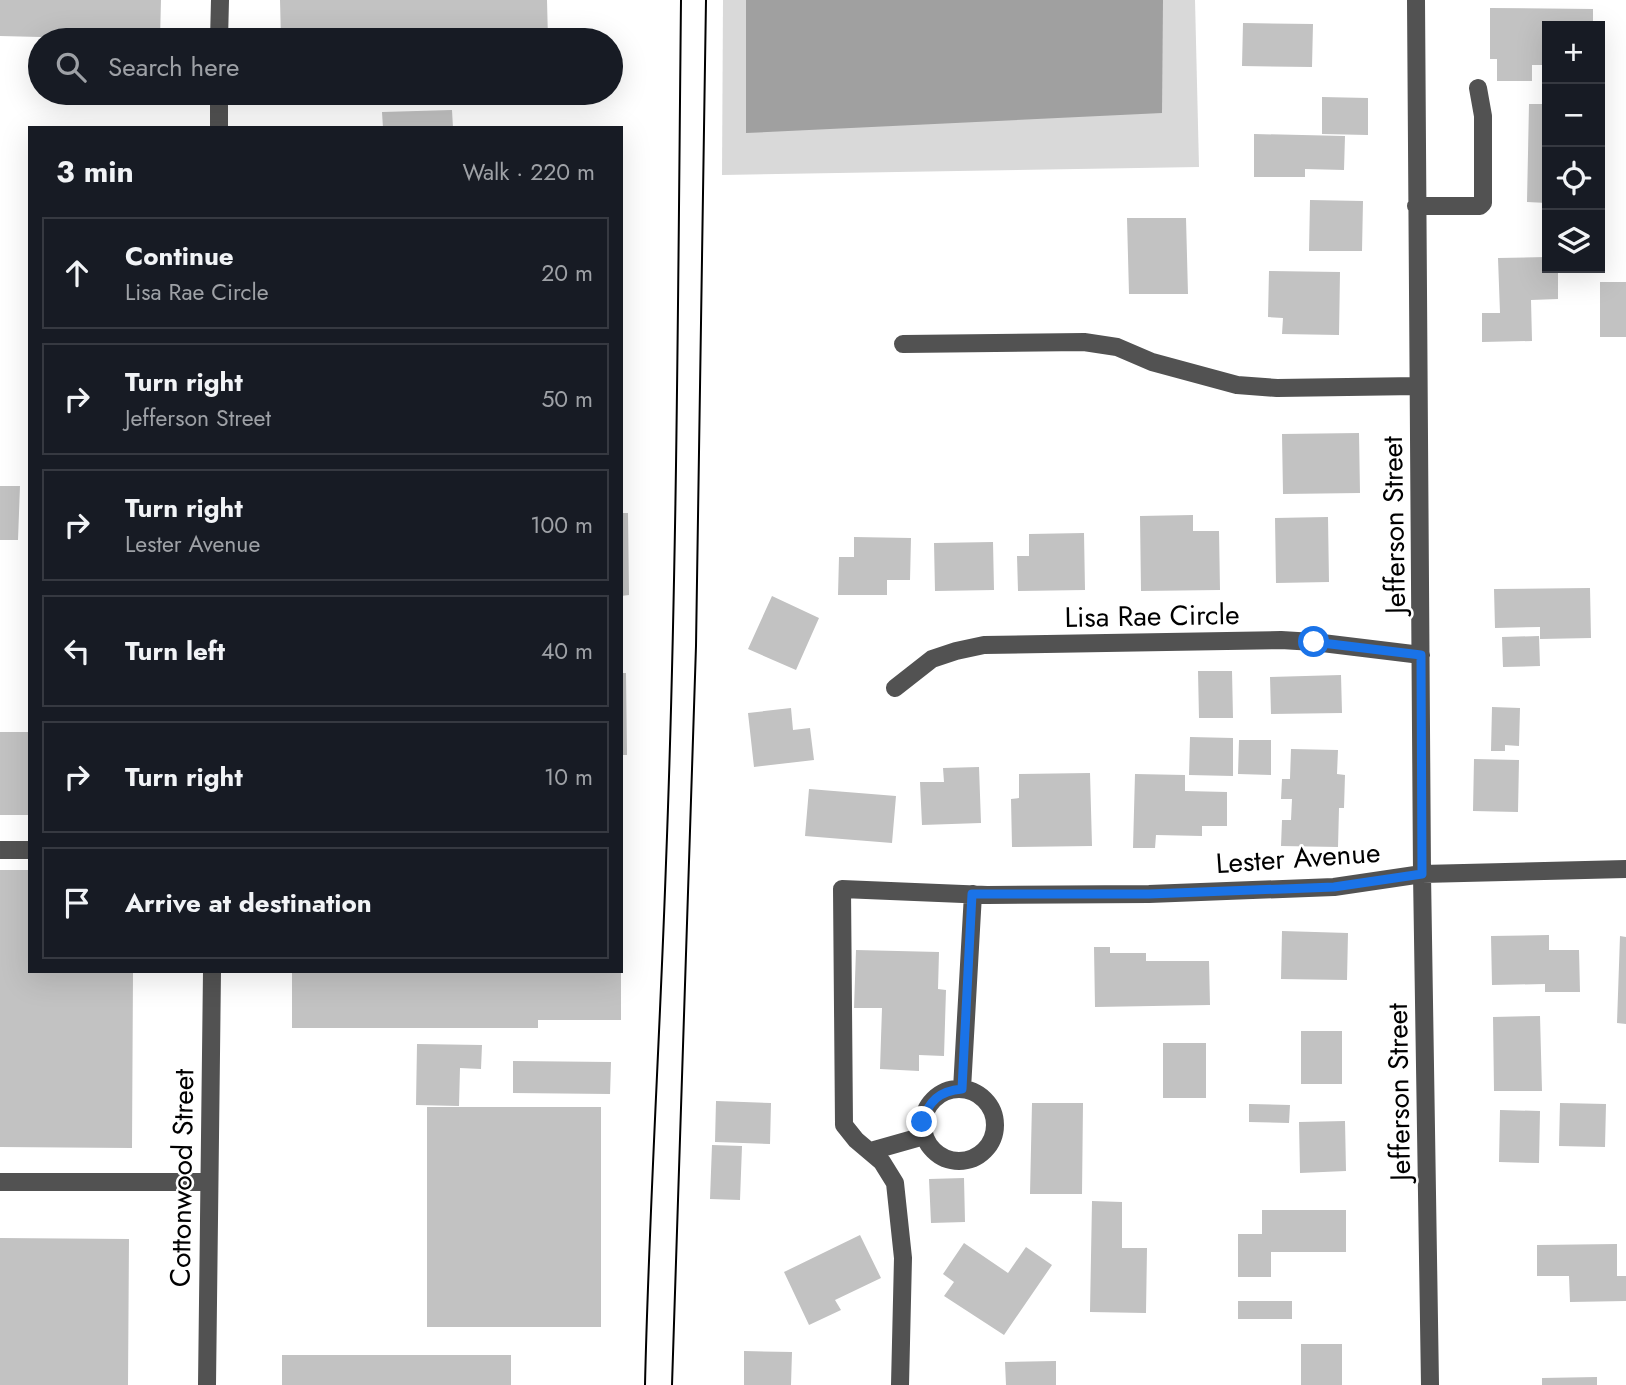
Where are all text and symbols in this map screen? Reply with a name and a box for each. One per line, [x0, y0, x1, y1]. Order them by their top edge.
map controls [1542, 21, 1605, 273]
button: + [1542, 21, 1605, 84]
search box [28, 28, 623, 105]
icon: search [52, 48, 90, 86]
text: Search here [108, 48, 240, 86]
button: − [1542, 84, 1605, 147]
button: locate [1542, 147, 1605, 210]
text: 3 min [56, 150, 134, 193]
text: Walk · 220 m [463, 155, 595, 189]
button: layers [1542, 210, 1605, 273]
text: Continue [125, 237, 234, 275]
icon: ahead [58, 254, 96, 292]
text: 20 m [541, 256, 593, 290]
text: Lisa Rae Circle [125, 275, 269, 309]
text: Turn right [125, 363, 243, 401]
icon: right [58, 380, 96, 418]
text: 50 m [541, 382, 593, 416]
text: Jefferson Street [125, 401, 271, 435]
street label: Jefferson Street [1372, 436, 1416, 618]
text: Turn right [125, 489, 243, 527]
icon: right [58, 506, 96, 544]
text: 100 m [530, 508, 593, 542]
text: Lester Avenue [125, 527, 260, 561]
street label: Lisa Rae Circle [1064, 594, 1240, 638]
route start [1298, 626, 1329, 657]
icon: left [58, 632, 96, 670]
text: Turn left [125, 632, 225, 670]
text: 40 m [541, 634, 593, 668]
icon: right [58, 758, 96, 796]
text: Turn right [125, 758, 243, 796]
text: 10 m [544, 760, 593, 794]
street label: Lester Avenue [1214, 832, 1382, 884]
icon: arrive [58, 884, 96, 922]
text: Arrive at destination [125, 884, 372, 922]
street label: Jefferson Street [1377, 1003, 1421, 1185]
street label: Cottonwood Street [160, 1068, 204, 1287]
route end [906, 1106, 937, 1137]

